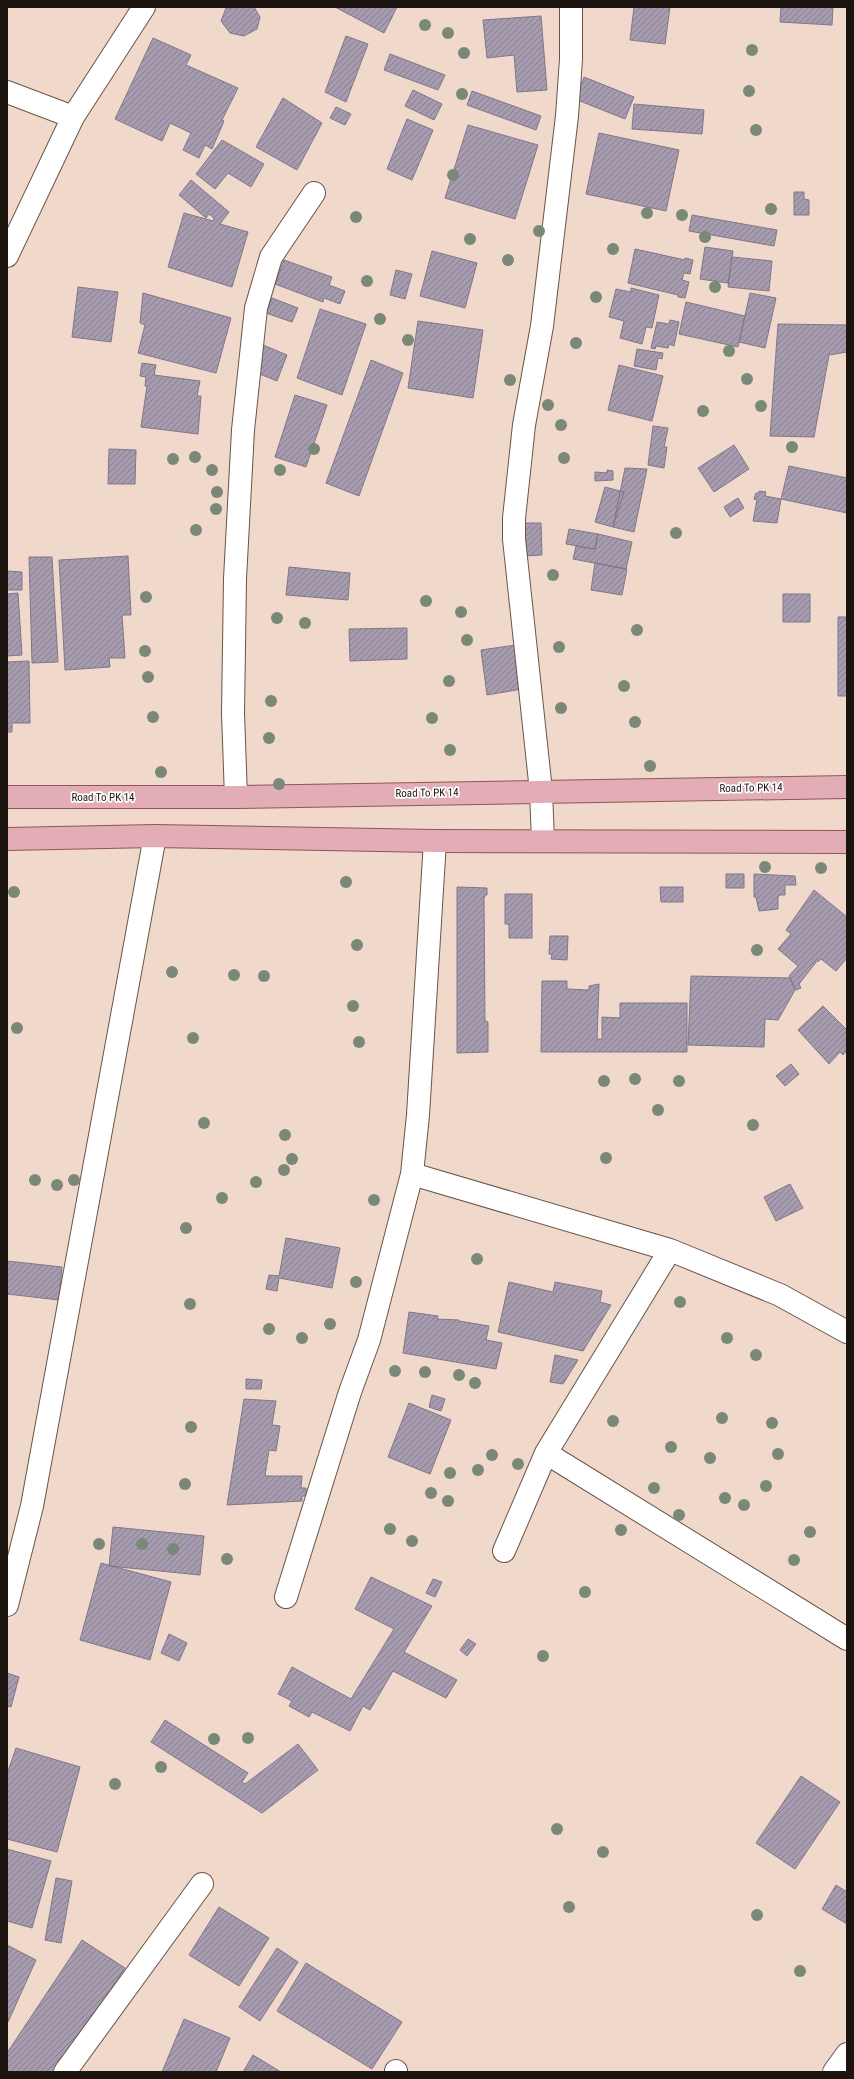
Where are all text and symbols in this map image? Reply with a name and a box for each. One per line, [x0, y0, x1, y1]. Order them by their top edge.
street label: Road To PK 14 [719, 781, 783, 795]
street label: Road To PK 14 [395, 786, 459, 800]
street label: Road To PK 14 [71, 791, 135, 804]

